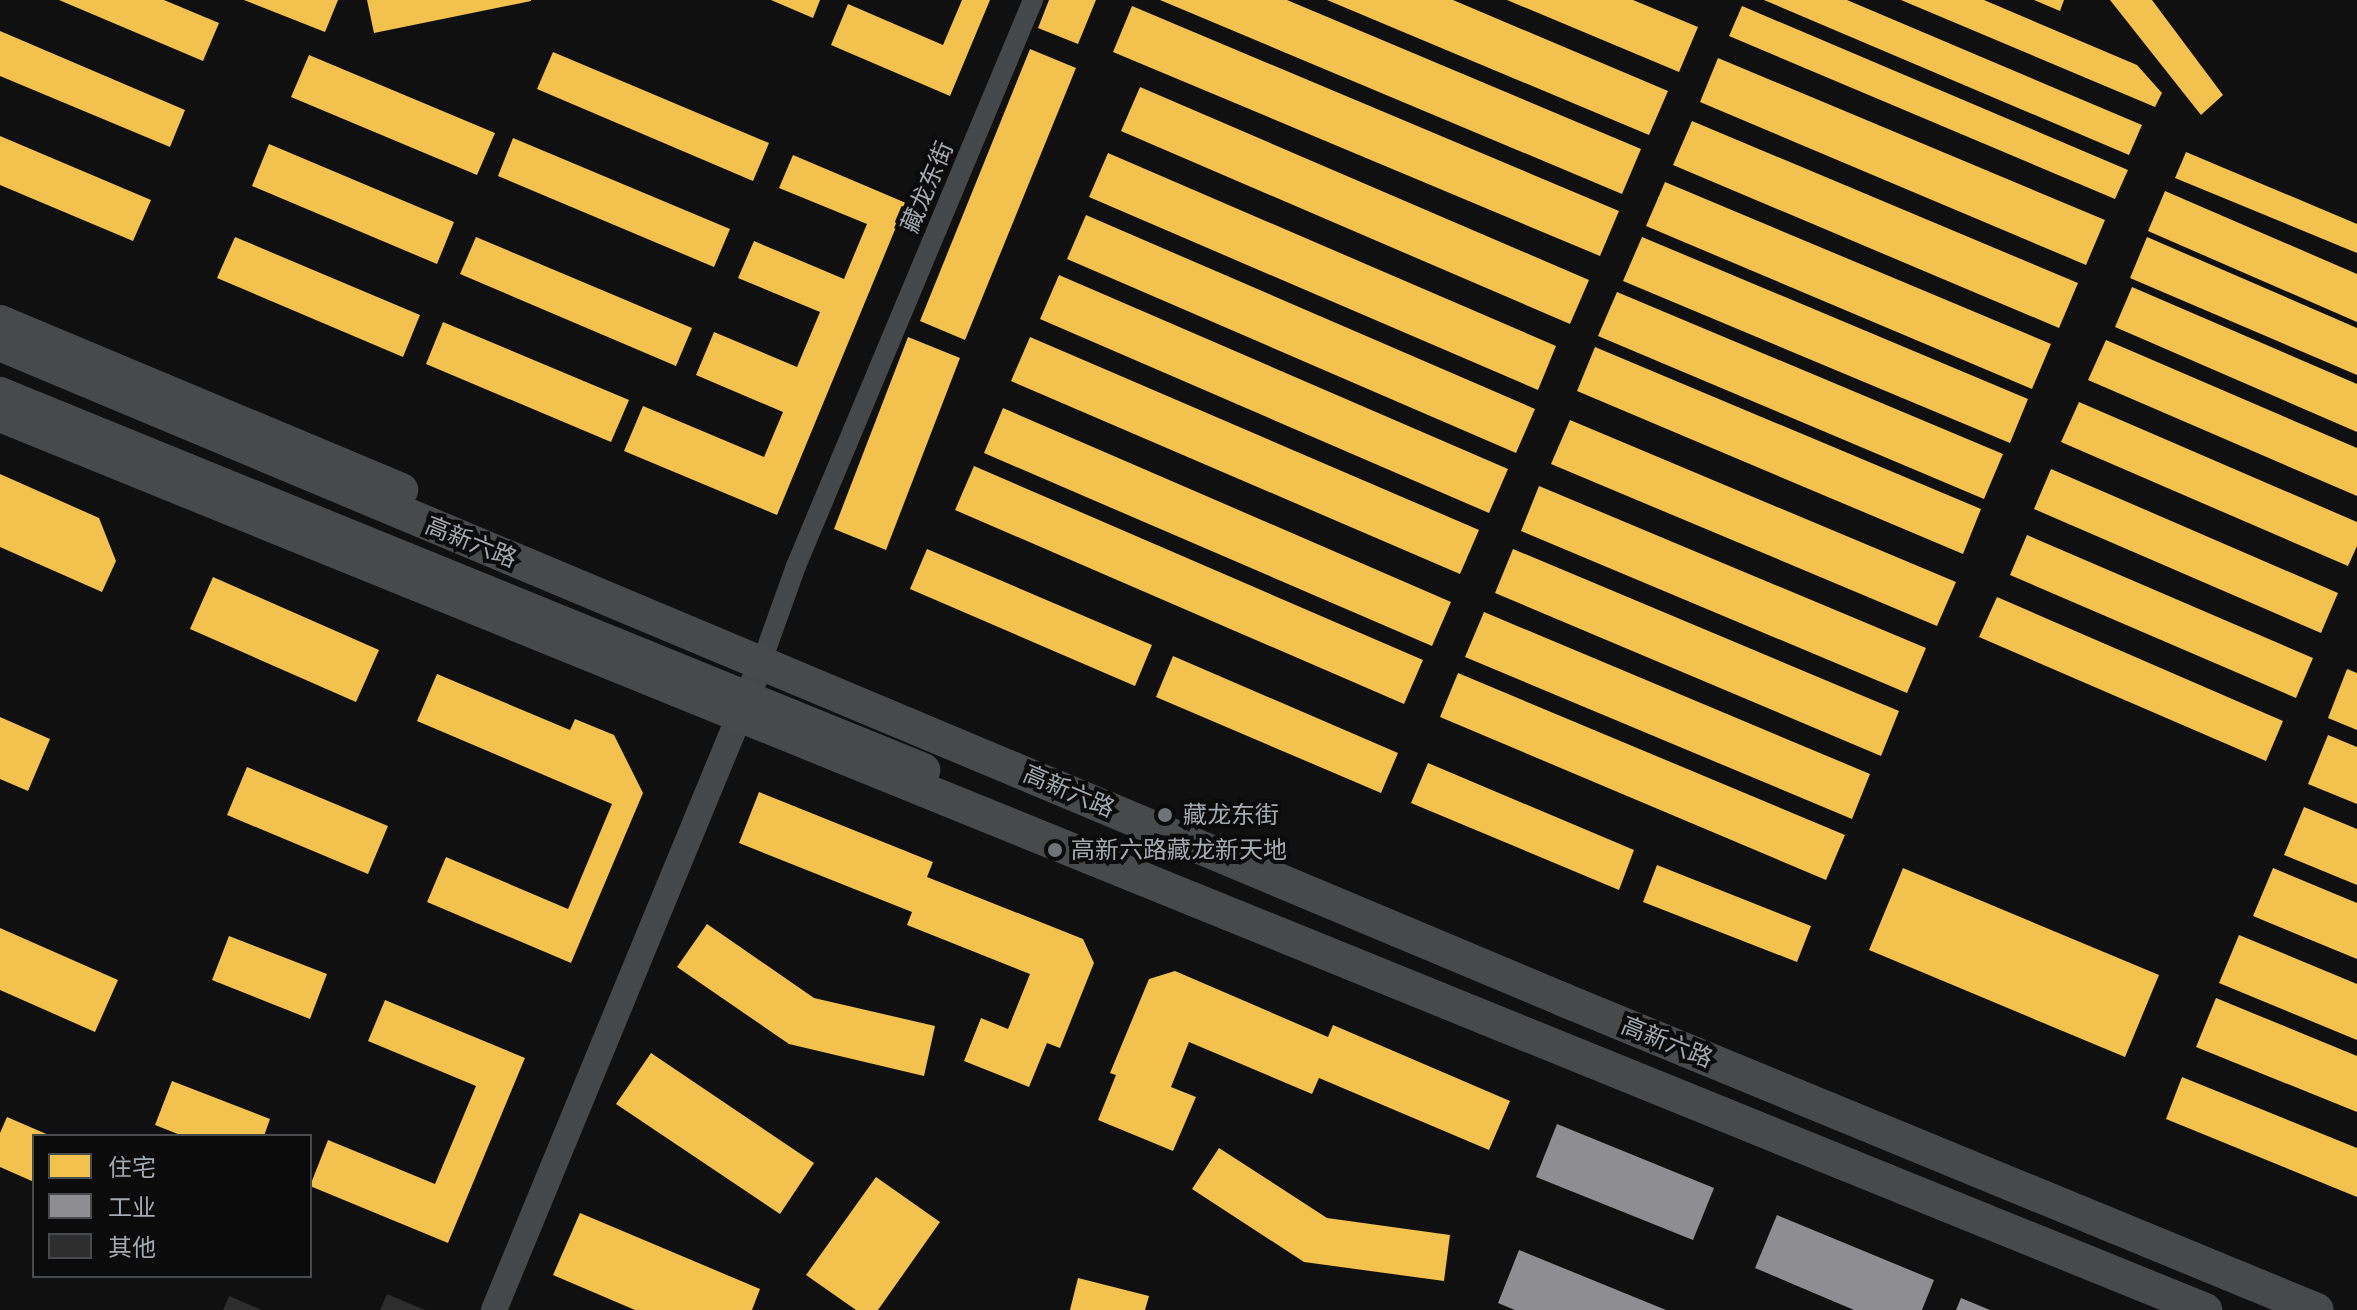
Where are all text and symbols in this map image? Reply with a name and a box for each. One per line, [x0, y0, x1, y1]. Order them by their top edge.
street label: 藏龙东街 [895, 137, 959, 237]
street label: 高新六路 [421, 511, 521, 573]
street label: 高新六路 [1019, 759, 1119, 823]
place label: 藏龙东街 [1183, 801, 1279, 829]
marker: 藏龙东街 [1154, 804, 1176, 826]
place label: 高新六路藏龙新天地 [1071, 836, 1287, 864]
marker: 高新六路藏龙新天地 [1046, 841, 1064, 859]
street label: 高新六路 [1617, 1011, 1717, 1073]
legend [32, 1134, 312, 1278]
text: 住宅 [108, 1151, 156, 1184]
text: 工业 [108, 1191, 156, 1224]
text: 其他 [108, 1231, 156, 1264]

